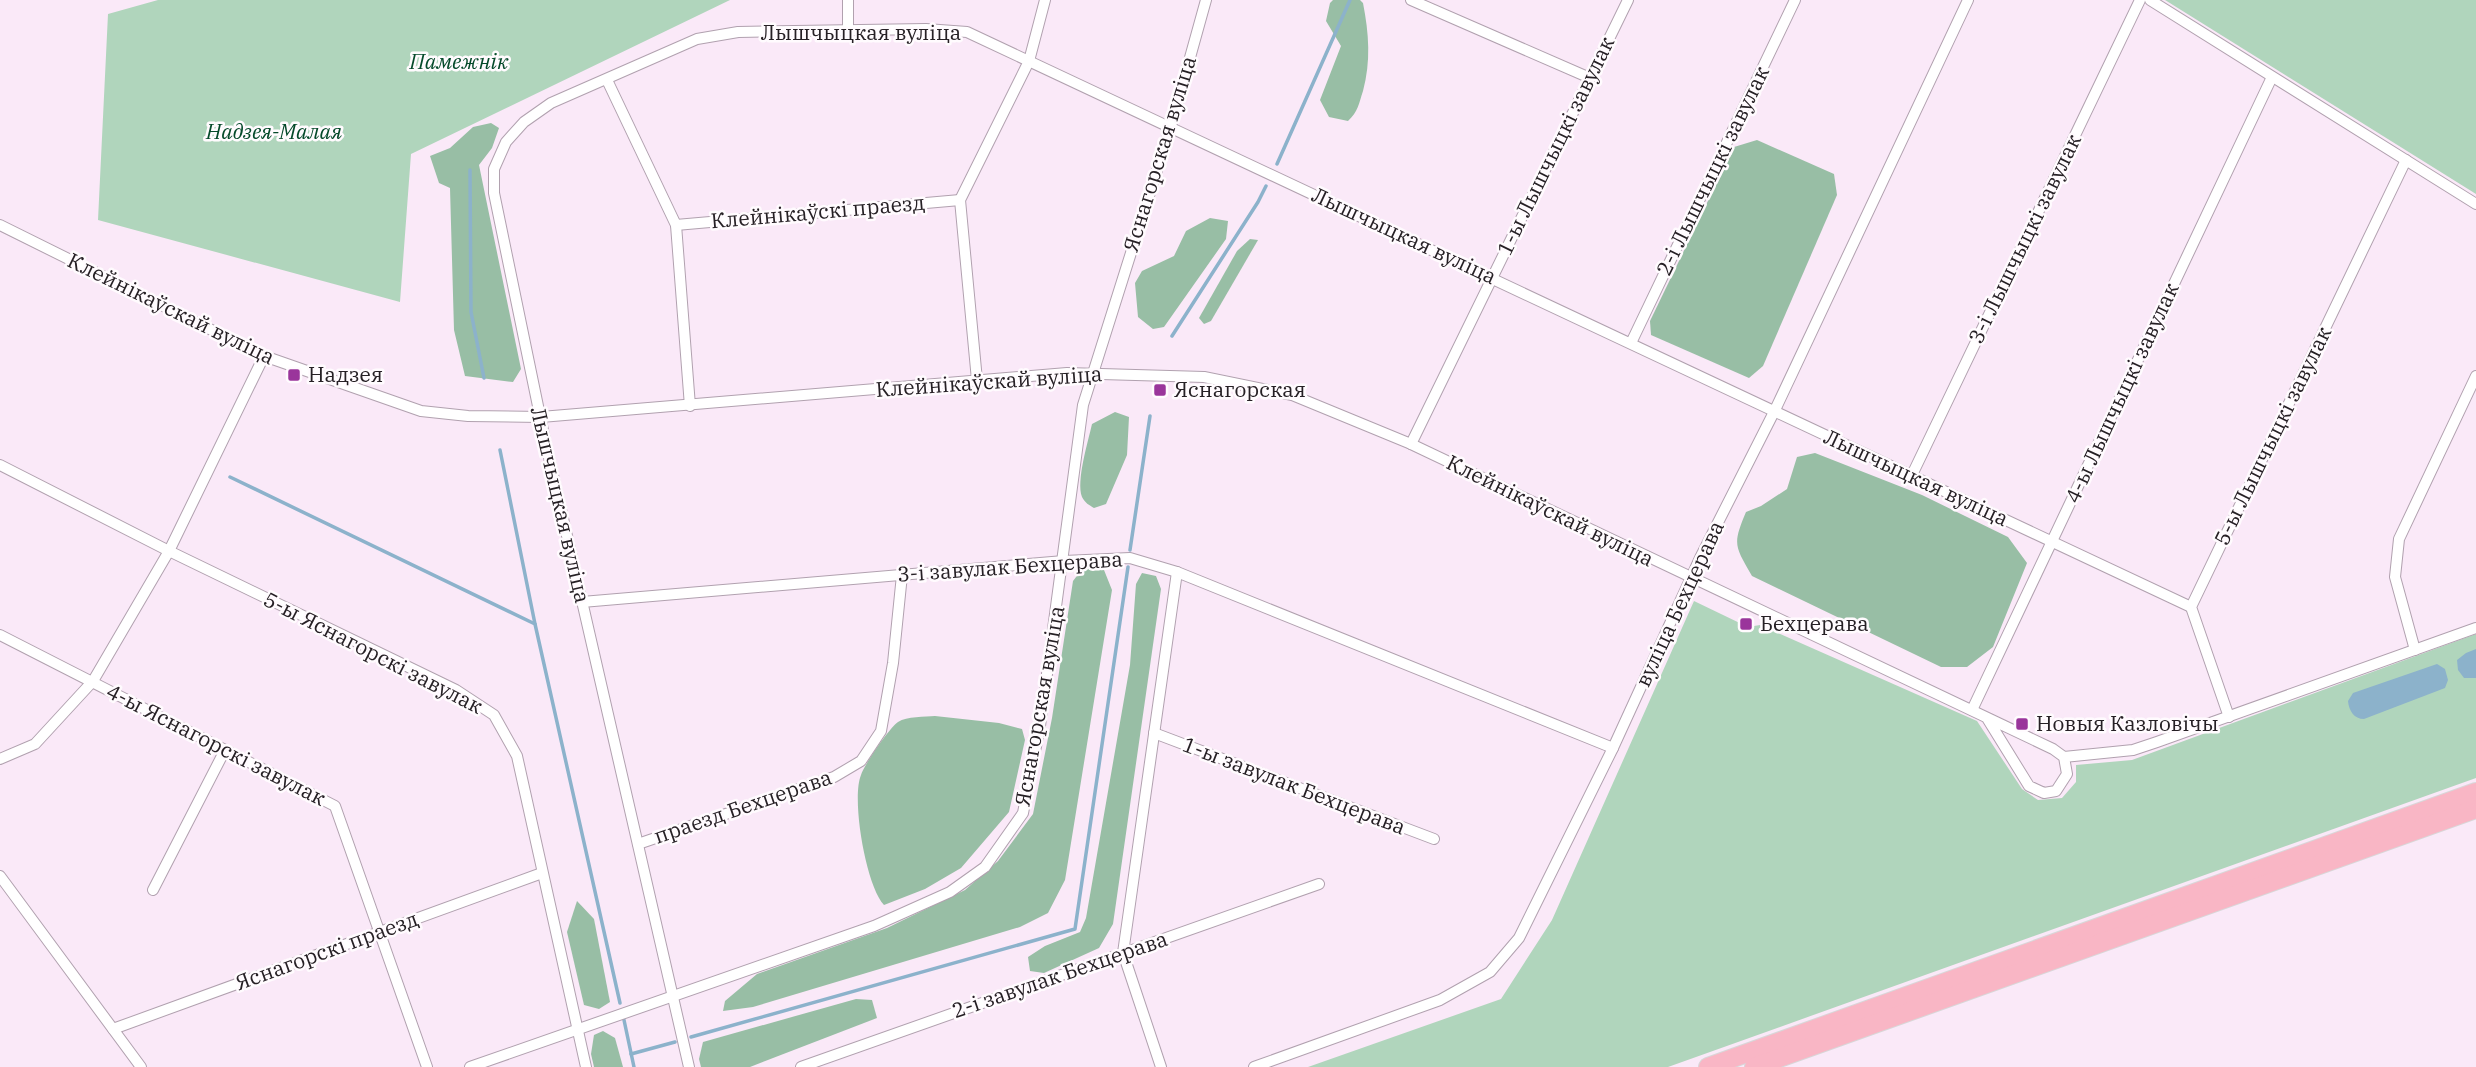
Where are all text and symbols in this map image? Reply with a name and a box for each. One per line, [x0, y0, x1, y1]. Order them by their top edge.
street label: Лышчыцкая вуліца [761, 18, 961, 46]
street label: 1-ы Лышчыцкі завулак [1490, 32, 1620, 260]
park label: Памежнік [409, 47, 509, 75]
street label: Яснагорская вуліца [1116, 52, 1202, 255]
street label: 2-і Лышчыцкі завулак [1649, 61, 1775, 280]
park label: Надзея-Малая [205, 117, 342, 145]
street label: 3-і Лышчыцкі завулак [1961, 129, 2087, 348]
street label: Лышчыцкая вуліца [1308, 180, 1501, 290]
street label: Клейнікаўскі праезд [710, 188, 926, 234]
street label: Клейнікаўскай вуліца [63, 246, 280, 370]
street label: 4-ы Лышчыцкі завулак [2058, 278, 2184, 507]
street label: 5-ы Лышчыцкі завулак [2207, 322, 2337, 550]
street label: Клейнікаўскай вуліца [875, 359, 1103, 403]
place label: Надзея [308, 360, 383, 388]
marker: Надзея [286, 367, 302, 383]
place label: Яснагорская [1174, 375, 1306, 403]
marker: Яснагорская [1152, 382, 1168, 398]
street label: Лышчыцкая вуліца [525, 404, 597, 606]
street label: Лышчыцкая вуліца [1820, 422, 2013, 532]
street label: Клейнікаўскай вуліца [1442, 448, 1659, 572]
street label: вуліца Бехцерава [1628, 516, 1730, 691]
street label: 3-і завулак Бехцерава [896, 544, 1124, 588]
street label: 5-ы Яснагорскі завулак [259, 585, 488, 720]
street label: Яснагорская вуліца [1008, 603, 1070, 808]
place label: Бехцерава [1760, 609, 1869, 637]
marker: Бехцерава [1738, 616, 1754, 632]
street label: 4-ы Яснагорскі завулак [102, 677, 331, 812]
place label: Новыя Казловічы [2036, 709, 2219, 737]
marker: Новыя Казловічы [2014, 716, 2030, 732]
street label: 1-ы завулак Бехцерава [1179, 730, 1410, 841]
street label: праезд Бехцерава [650, 762, 835, 850]
street label: Яснагорскі праезд [231, 904, 422, 996]
street label: 2-і завулак Бехцерава [948, 924, 1171, 1024]

